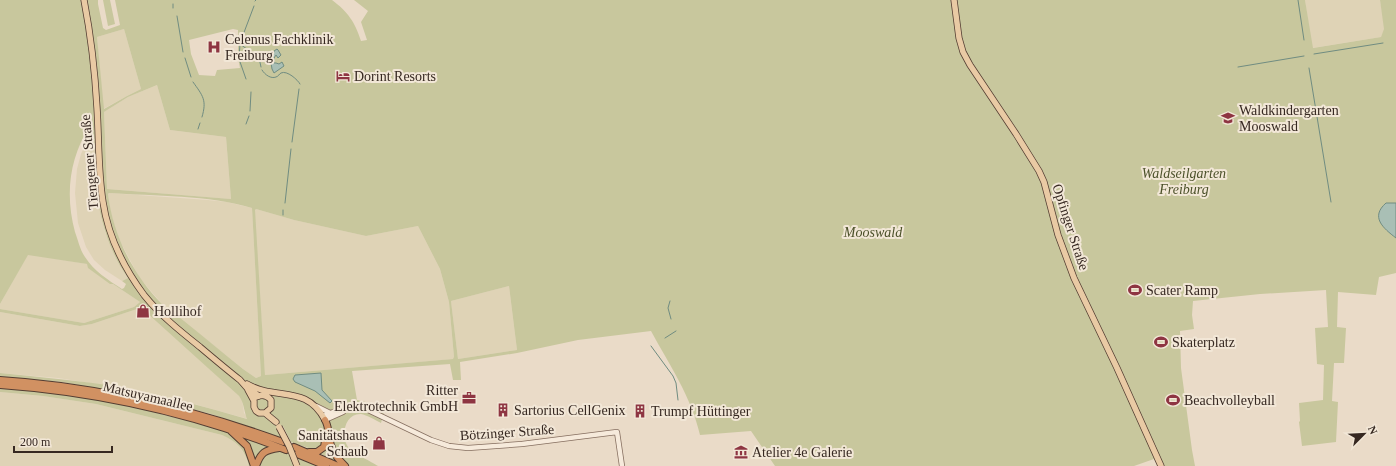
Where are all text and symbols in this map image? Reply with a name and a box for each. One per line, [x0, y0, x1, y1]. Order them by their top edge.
place label: Celenus Fachklinik Freiburg [225, 32, 334, 63]
hospital icon: Celenus Fachklinik Freiburg [206, 39, 222, 55]
hotel icon: Dorint Resorts [335, 68, 351, 84]
place label: Dorint Resorts [354, 69, 436, 84]
place label: Waldkindergarten Mooswald [1239, 103, 1339, 134]
school or university icon: Waldkindergarten Mooswald [1220, 110, 1236, 126]
street label: Tiengener Straße [78, 114, 101, 210]
park label: Waldseilgarten Freiburg [1142, 166, 1226, 197]
street label: Opfinger Straße [1050, 182, 1092, 272]
park label: Mooswald [843, 225, 903, 240]
sports icon: Scater Ramp [1127, 282, 1143, 298]
place label: Scater Ramp [1146, 283, 1218, 298]
shop icon: Hollihof [135, 303, 151, 319]
place label: Hollihof [154, 304, 202, 319]
sports icon: Skaterplatz [1153, 334, 1169, 350]
place label: Skaterplatz [1172, 335, 1235, 350]
street label: Matsuyamaallee [102, 379, 194, 414]
place label: Ritter Elektrotechnik GmbH [334, 383, 458, 414]
office icon: Ritter Elektrotechnik GmbH [461, 390, 477, 406]
sports icon: Beachvolleyball [1165, 392, 1181, 408]
place label: Beachvolleyball [1184, 393, 1275, 408]
building icon: Sartorius CellGenix [495, 402, 511, 418]
place label: Sartorius CellGenix [514, 403, 626, 418]
building icon: Trumpf Hüttinger [632, 403, 648, 419]
place label: Trumpf Hüttinger [651, 404, 751, 419]
north arrow [1344, 414, 1384, 454]
street label: Bötzinger Straße [459, 422, 555, 443]
text: N [1366, 424, 1380, 436]
scale bar [14, 428, 112, 454]
place label: Sanitätshaus Schaub [298, 428, 368, 459]
text: 200 m [20, 435, 51, 449]
shop icon: Sanitätshaus Schaub [371, 435, 387, 451]
museum icon: Atelier 4e Galerie [733, 444, 749, 460]
place label: Atelier 4e Galerie [752, 445, 852, 460]

